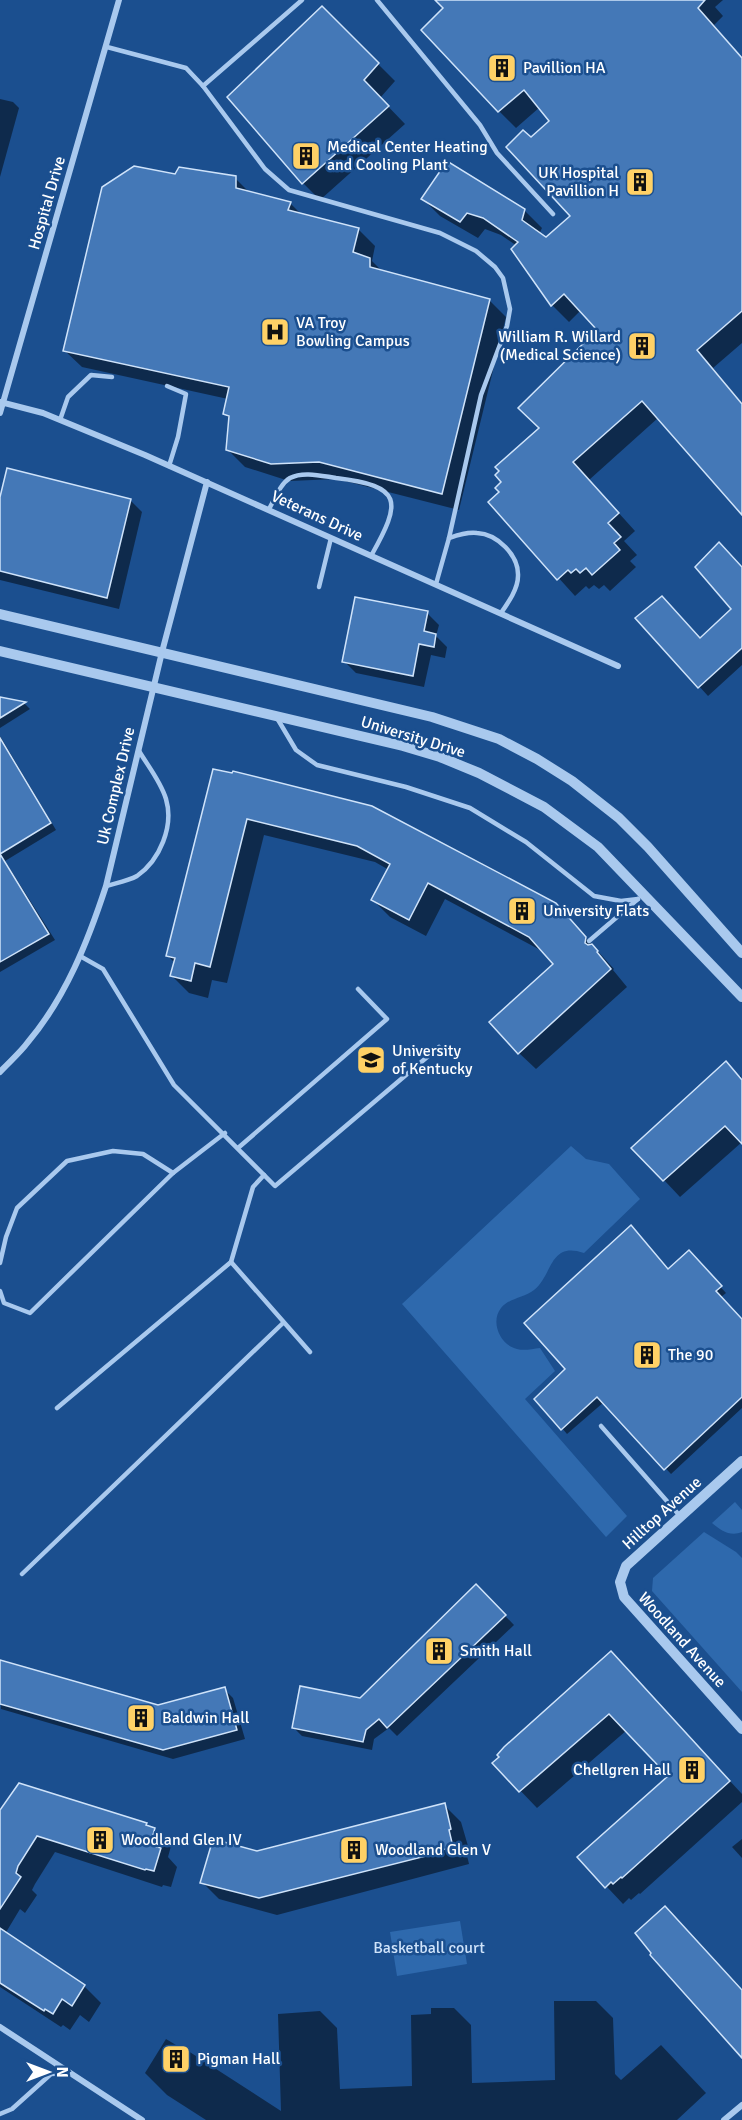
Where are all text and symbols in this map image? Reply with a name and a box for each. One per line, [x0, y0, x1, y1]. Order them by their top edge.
building icon: Pavillion HA [486, 52, 518, 84]
place label: Pavillion HA [523, 58, 606, 78]
place label: Medical Center Heating and Cooling Plant [327, 137, 488, 175]
building icon: Medical Center Heating and Cooling Plant [290, 140, 322, 172]
street label: Hospital Drive [24, 154, 70, 252]
place label: UK Hospital Pavillion H [538, 163, 619, 201]
building icon: UK Hospital Pavillion H [624, 166, 656, 198]
place label: VA Troy Bowling Campus [296, 313, 410, 351]
hospital icon: VA Troy Bowling Campus [259, 316, 291, 348]
place label: William R. Willard (Medical Science) [498, 327, 621, 365]
building icon: William R. Willard (Medical Science) [626, 330, 658, 362]
street label: Veterans Drive [268, 486, 366, 546]
street label: University Drive [358, 712, 468, 762]
street label: Uk Complex Drive [93, 725, 139, 847]
building icon: University Flats [506, 895, 538, 927]
place label: University Flats [543, 901, 649, 921]
place label: University of Kentucky [392, 1041, 473, 1079]
school or university icon: University of Kentucky [355, 1044, 387, 1076]
building icon: The 90 [631, 1339, 663, 1371]
place label: The 90 [668, 1345, 713, 1365]
street label: Hilltop Avenue [618, 1472, 706, 1554]
street label: Woodland Avenue [634, 1588, 730, 1692]
building icon: Smith Hall [423, 1635, 455, 1667]
place label: Smith Hall [460, 1641, 532, 1661]
building icon: Baldwin Hall [125, 1702, 157, 1734]
place label: Baldwin Hall [162, 1708, 250, 1728]
building icon: Chellgren Hall [676, 1754, 708, 1786]
place label: Chellgren Hall [573, 1760, 671, 1780]
building icon: Woodland Glen IV [84, 1824, 116, 1856]
place label: Woodland Glen IV [121, 1830, 242, 1850]
building icon: Woodland Glen V [338, 1834, 370, 1866]
place label: Woodland Glen V [375, 1840, 491, 1860]
park label: Basketball court [373, 1938, 485, 1958]
north arrow [18, 2042, 78, 2102]
building icon: Pigman Hall [160, 2043, 192, 2075]
place label: Pigman Hall [197, 2049, 280, 2069]
text: N [52, 2066, 72, 2078]

